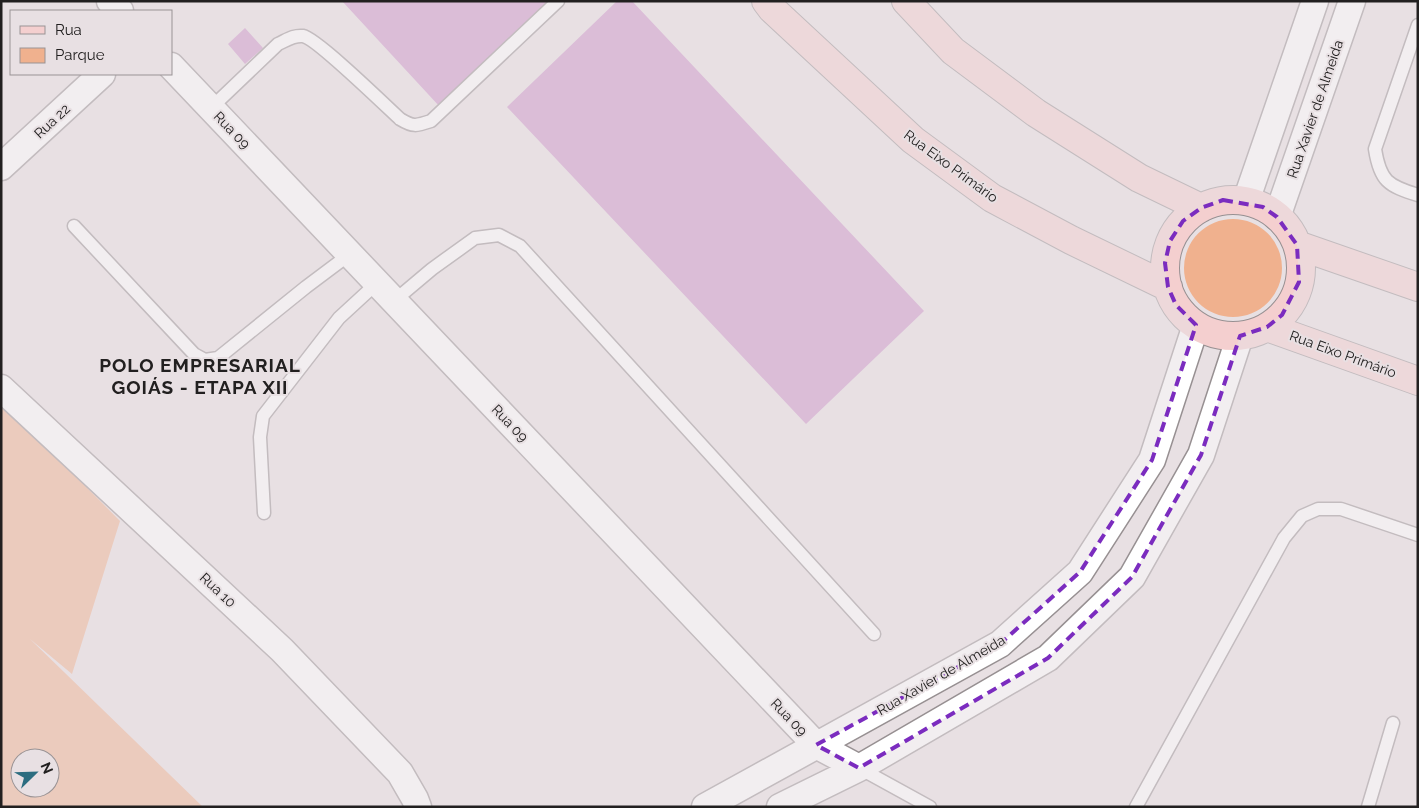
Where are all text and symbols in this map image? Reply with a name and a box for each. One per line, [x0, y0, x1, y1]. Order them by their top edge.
legend [10, 10, 172, 75]
text: Rua [55, 21, 82, 39]
street label: Rua Xavier de Almeida [1284, 38, 1346, 180]
text: Parque [55, 46, 105, 64]
street label: Rua 22 [31, 100, 73, 142]
street label: Rua 09 [211, 108, 253, 152]
street label: Rua Eixo Primário [901, 127, 1001, 205]
street label: Rua Eixo Primário [1288, 327, 1398, 381]
district label: POLO EMPRESARIAL GOIÁS - ETAPA XII [99, 354, 301, 398]
street label: Rua 09 [489, 401, 531, 445]
street label: Rua 10 [197, 569, 239, 611]
street label: Rua Xavier de Almeida [874, 632, 1008, 718]
street label: Rua 09 [768, 695, 810, 739]
north arrow [10, 748, 60, 798]
text: N [38, 760, 56, 776]

